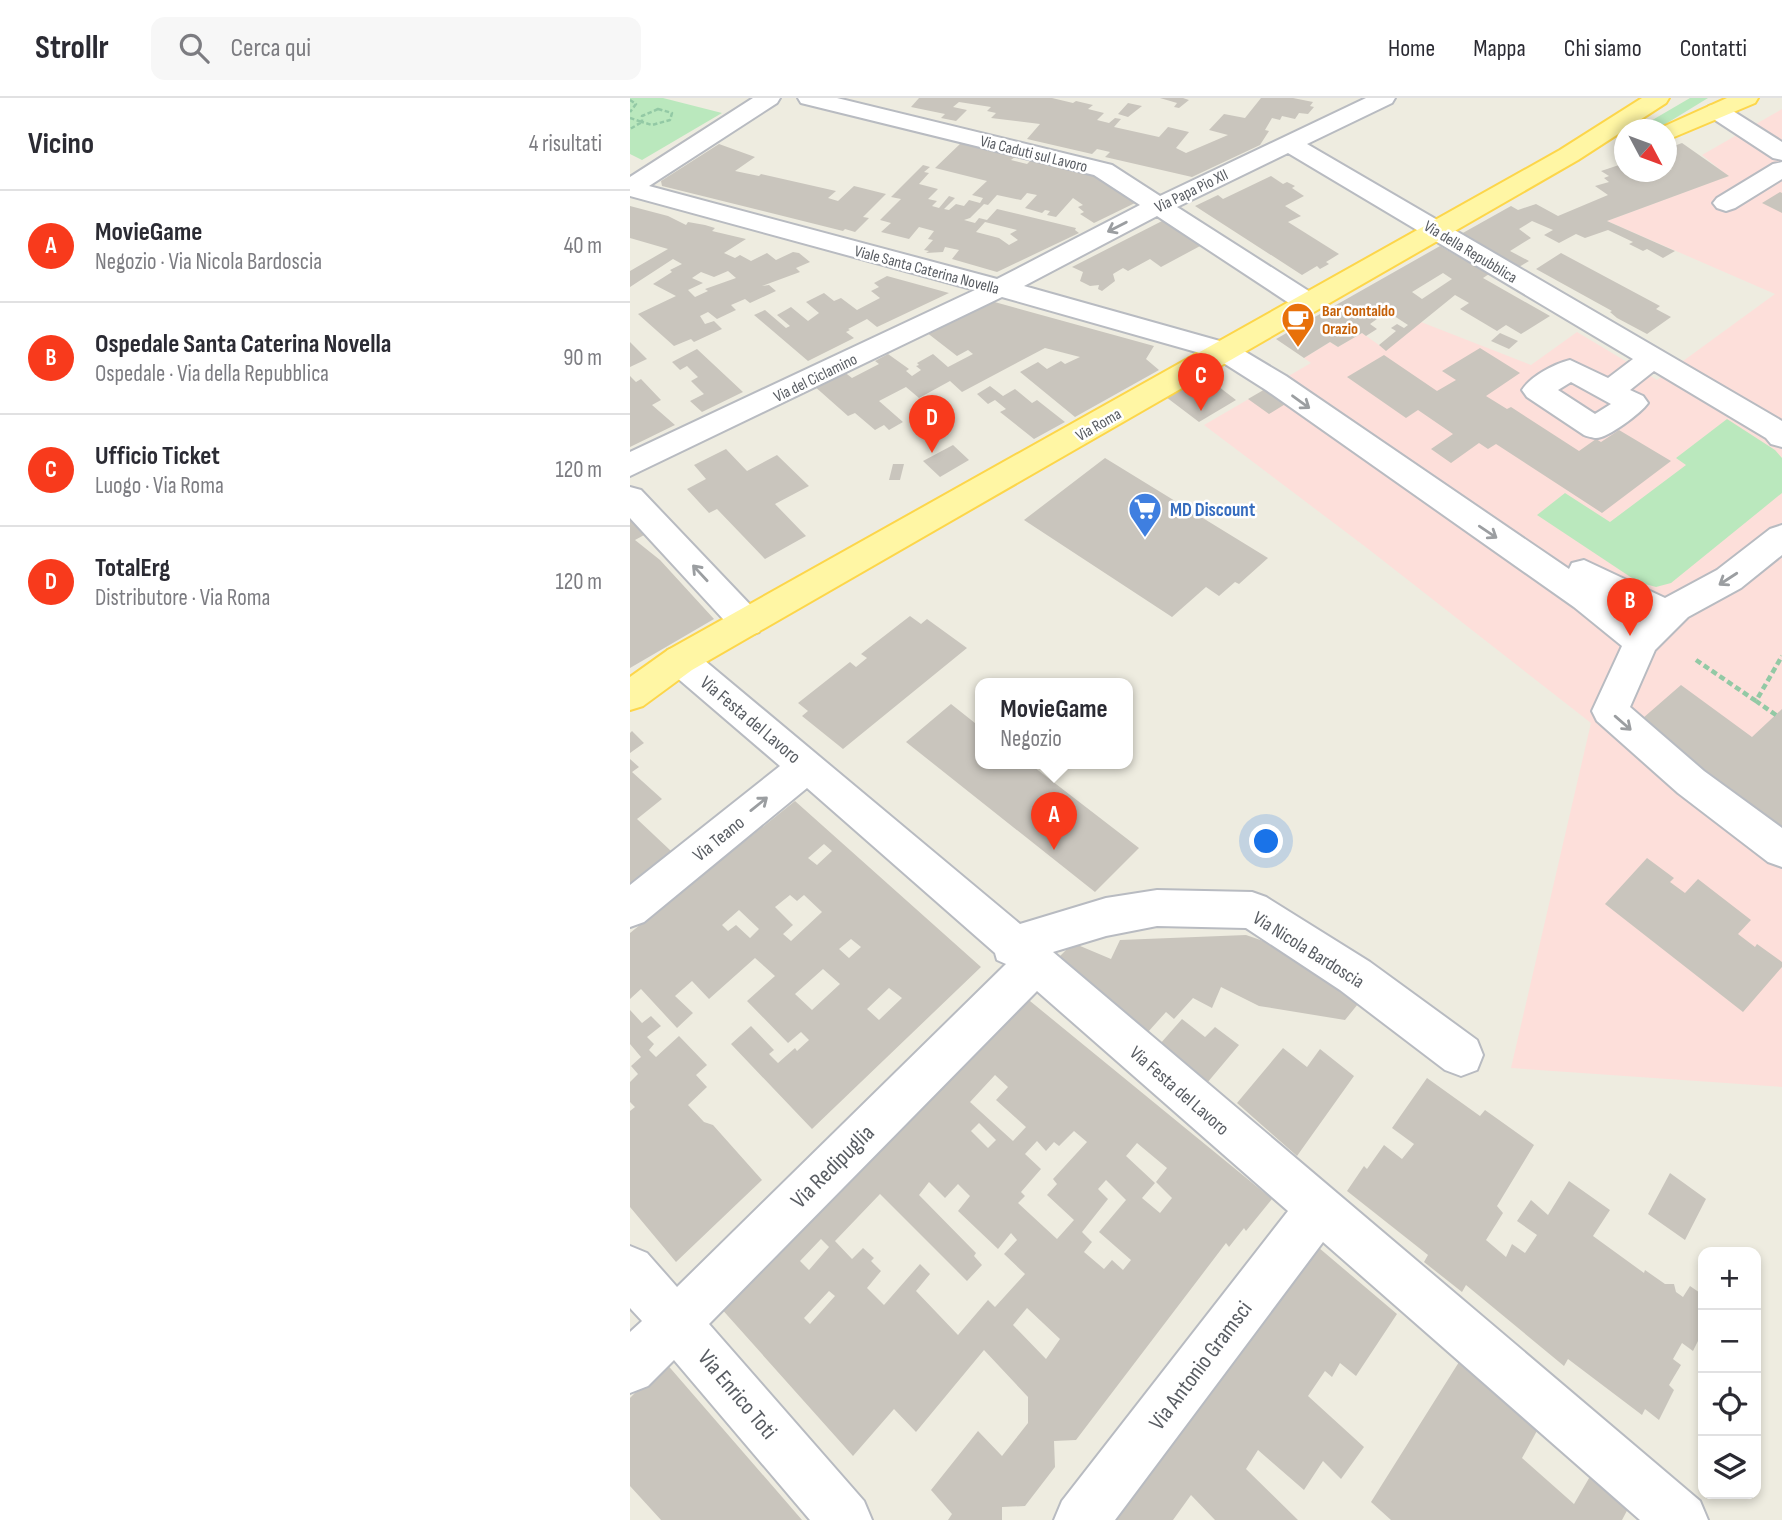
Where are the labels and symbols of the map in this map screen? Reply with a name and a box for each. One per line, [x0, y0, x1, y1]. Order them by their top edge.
north arrow [1614, 119, 1677, 182]
street label: Via Caduti sul Lavoro [978, 132, 1089, 177]
street label: Via Papa Pio XII [1152, 165, 1231, 217]
street label: Via della Repubblica [1420, 217, 1520, 288]
one-way arrow [1107, 220, 1128, 234]
street label: Viale Santa Caterina Novella [852, 242, 1001, 299]
cafe icon: Bar Contaldo Orazio [1279, 300, 1317, 349]
place label: Bar Contaldo Orazio [1322, 302, 1395, 339]
street label: Via del Ciclamino [771, 350, 860, 407]
pin: C [1178, 353, 1224, 411]
one-way arrow [1291, 394, 1310, 409]
pin: D [909, 395, 955, 453]
street label: Via Roma [1073, 405, 1125, 446]
supermarket icon: MD Discount [1126, 490, 1164, 539]
place label: MD Discount [1170, 499, 1255, 522]
one-way arrow [1478, 525, 1497, 539]
one-way arrow [692, 565, 709, 582]
one-way arrow [1719, 572, 1738, 586]
pin: B [1607, 578, 1653, 636]
street label: Via Festa del Lavoro [695, 671, 805, 769]
one-way arrow [1614, 715, 1632, 731]
pin: A [1031, 792, 1077, 850]
one-way arrow [749, 797, 767, 812]
street label: Via Teano [688, 811, 749, 867]
your location [1249, 824, 1283, 858]
street label: Via Nicola Bardoscia [1248, 907, 1368, 994]
street label: Via Festa del Lavoro [1125, 1042, 1233, 1141]
street label: Via Redipuglia [785, 1119, 880, 1214]
street label: Via Antonio Gramsci [1143, 1296, 1258, 1436]
street label: Via Enrico Toti [692, 1344, 783, 1445]

